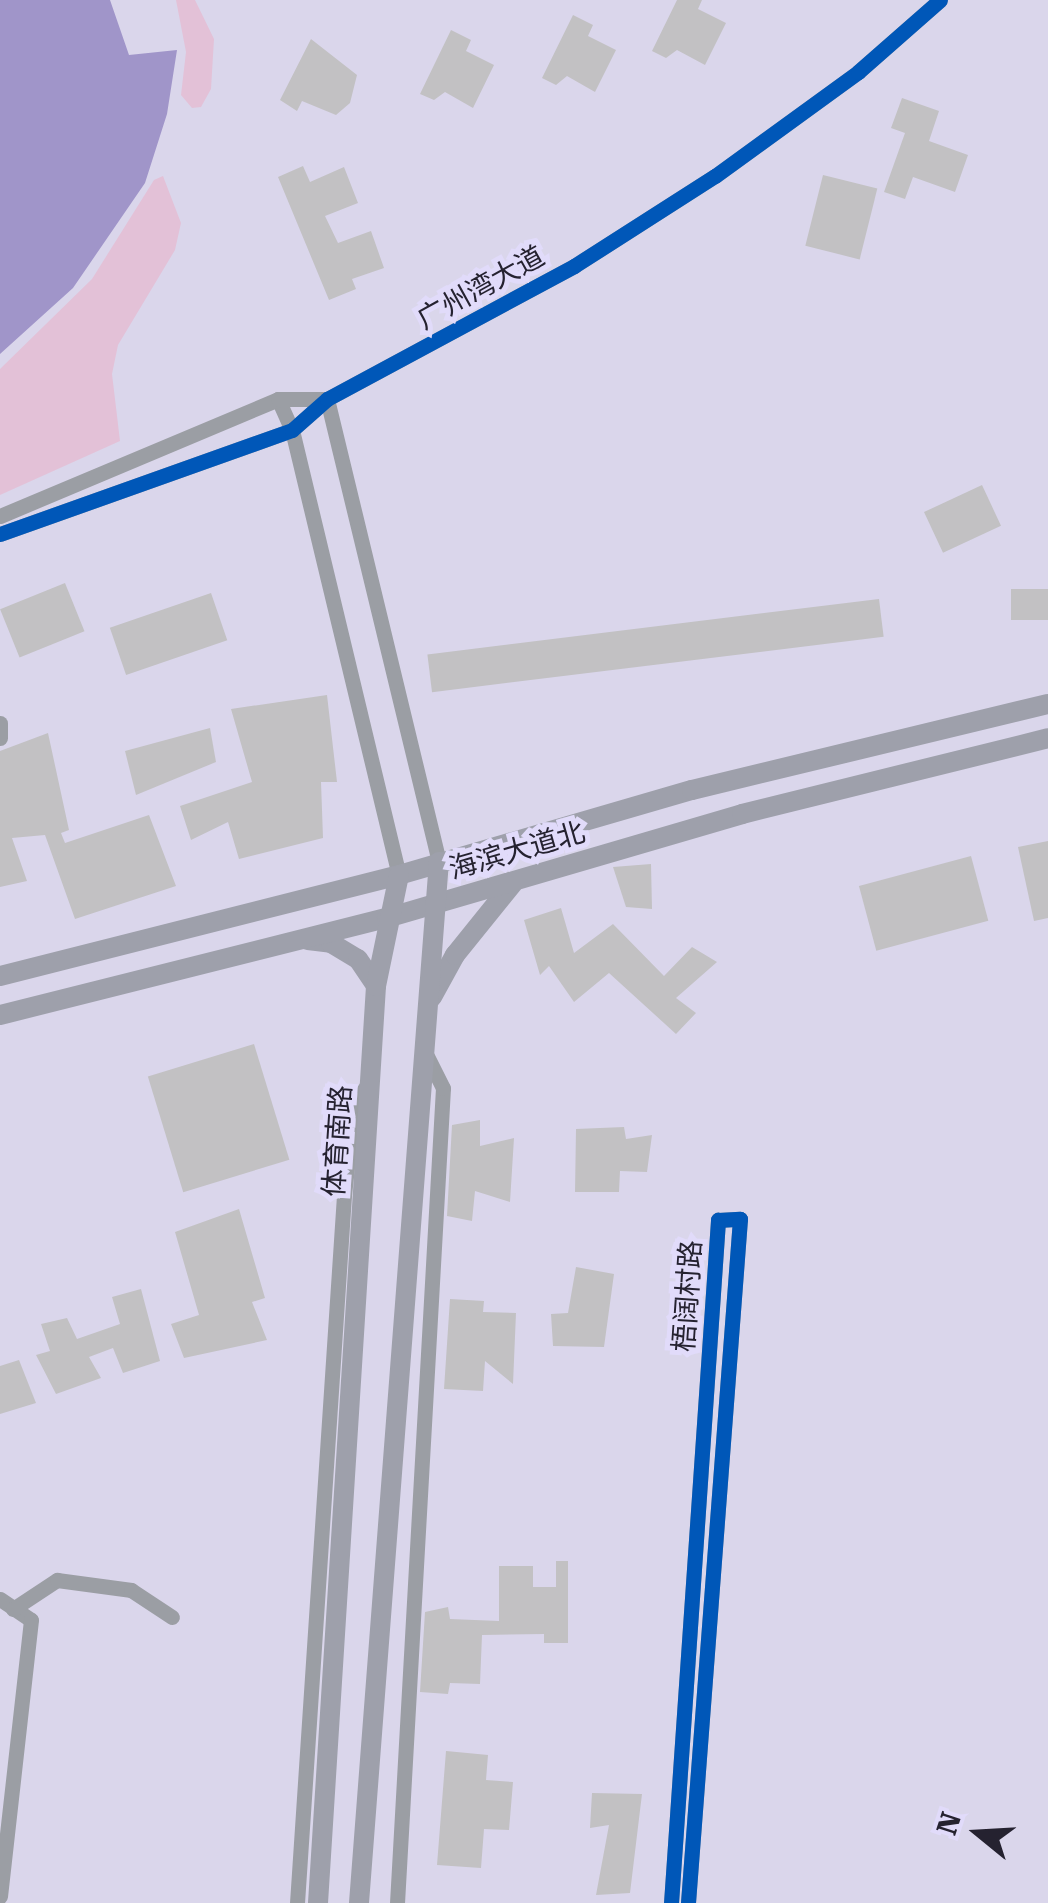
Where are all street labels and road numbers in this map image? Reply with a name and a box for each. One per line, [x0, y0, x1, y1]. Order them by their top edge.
street label: 广州湾大道 [412, 239, 550, 337]
street label: 海滨大道北 [445, 816, 589, 886]
street label: 体育南路 [317, 1084, 359, 1198]
street label: 梧阔村路 [667, 1239, 709, 1353]

